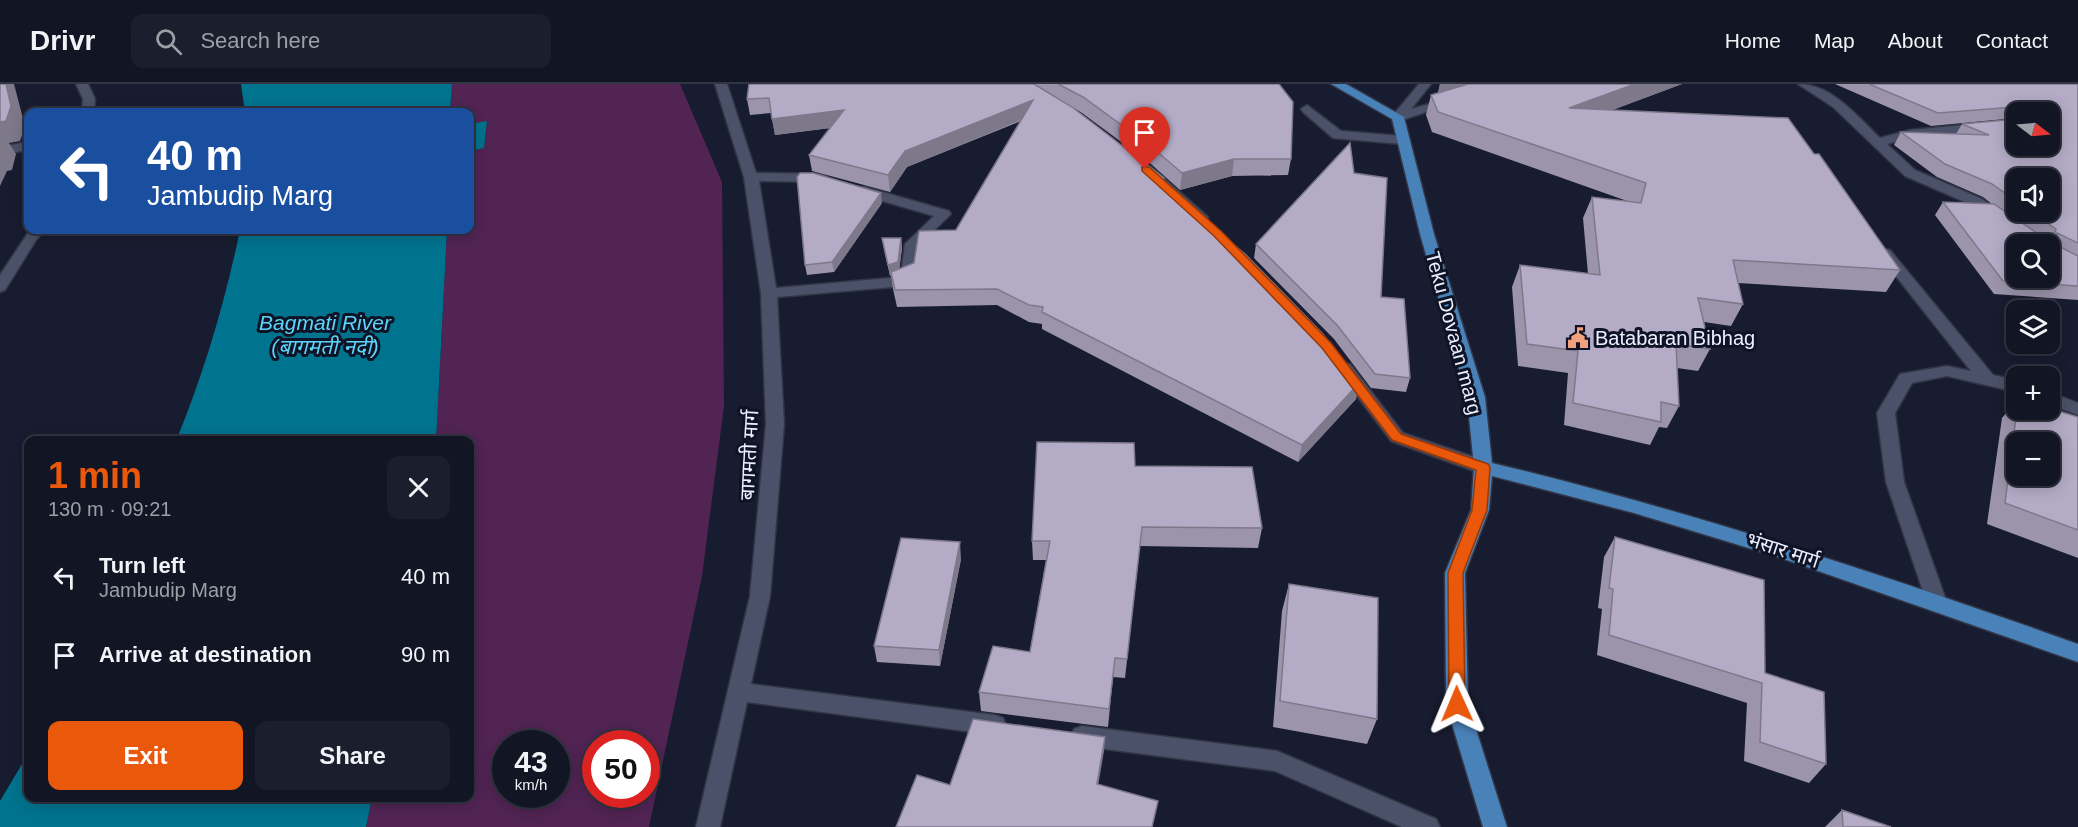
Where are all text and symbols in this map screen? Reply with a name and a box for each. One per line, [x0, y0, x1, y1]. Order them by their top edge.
search box [131, 14, 551, 68]
text: Drivr [30, 25, 95, 56]
icon: search [152, 25, 185, 58]
text: Search here [200, 28, 320, 53]
text: Home [1725, 29, 1781, 52]
text: Map [1814, 29, 1855, 52]
text: About [1888, 29, 1943, 52]
text: Contact [1976, 29, 2048, 52]
north arrow [2006, 102, 2060, 156]
map controls [2006, 102, 2060, 486]
pin [1119, 107, 1170, 169]
icon: arrive [1128, 116, 1161, 149]
icon: left [48, 132, 126, 210]
text: 40 m [147, 132, 243, 179]
button: sound [2006, 168, 2060, 222]
text: Jambudip Marg [147, 181, 333, 211]
button: search [2006, 234, 2060, 288]
street label: Teku Dovaan marg [1422, 249, 1486, 417]
button: layers [2006, 300, 2060, 354]
water label: Bagmati River (बागमती नदी) [259, 311, 392, 358]
public building icon: Batabaran Bibhag [1566, 326, 1590, 350]
place label: Batabaran Bibhag [1595, 327, 1755, 349]
button: + [2006, 366, 2060, 420]
street label: बागमती मार्ग [735, 408, 762, 501]
button: − [2006, 432, 2060, 486]
text: 1 min [48, 455, 142, 496]
button: close [387, 456, 450, 519]
text: 130 m · 09:21 [48, 498, 171, 520]
street label: भंसार मार्ग [1744, 528, 1823, 572]
text: Turn left [99, 553, 185, 578]
icon: left [48, 561, 81, 594]
text: 40 m [401, 564, 450, 589]
text: Jambudip Marg [99, 579, 237, 601]
icon: arrive [48, 639, 81, 672]
text: Arrive at destination [99, 642, 312, 667]
text: 90 m [401, 642, 450, 667]
position arrow [1425, 672, 1489, 736]
button: Exit [48, 721, 243, 790]
button: Share [255, 721, 450, 790]
speed limit sign: 50 [582, 730, 660, 808]
text: 43 [514, 745, 548, 778]
text: km/h [515, 776, 547, 793]

